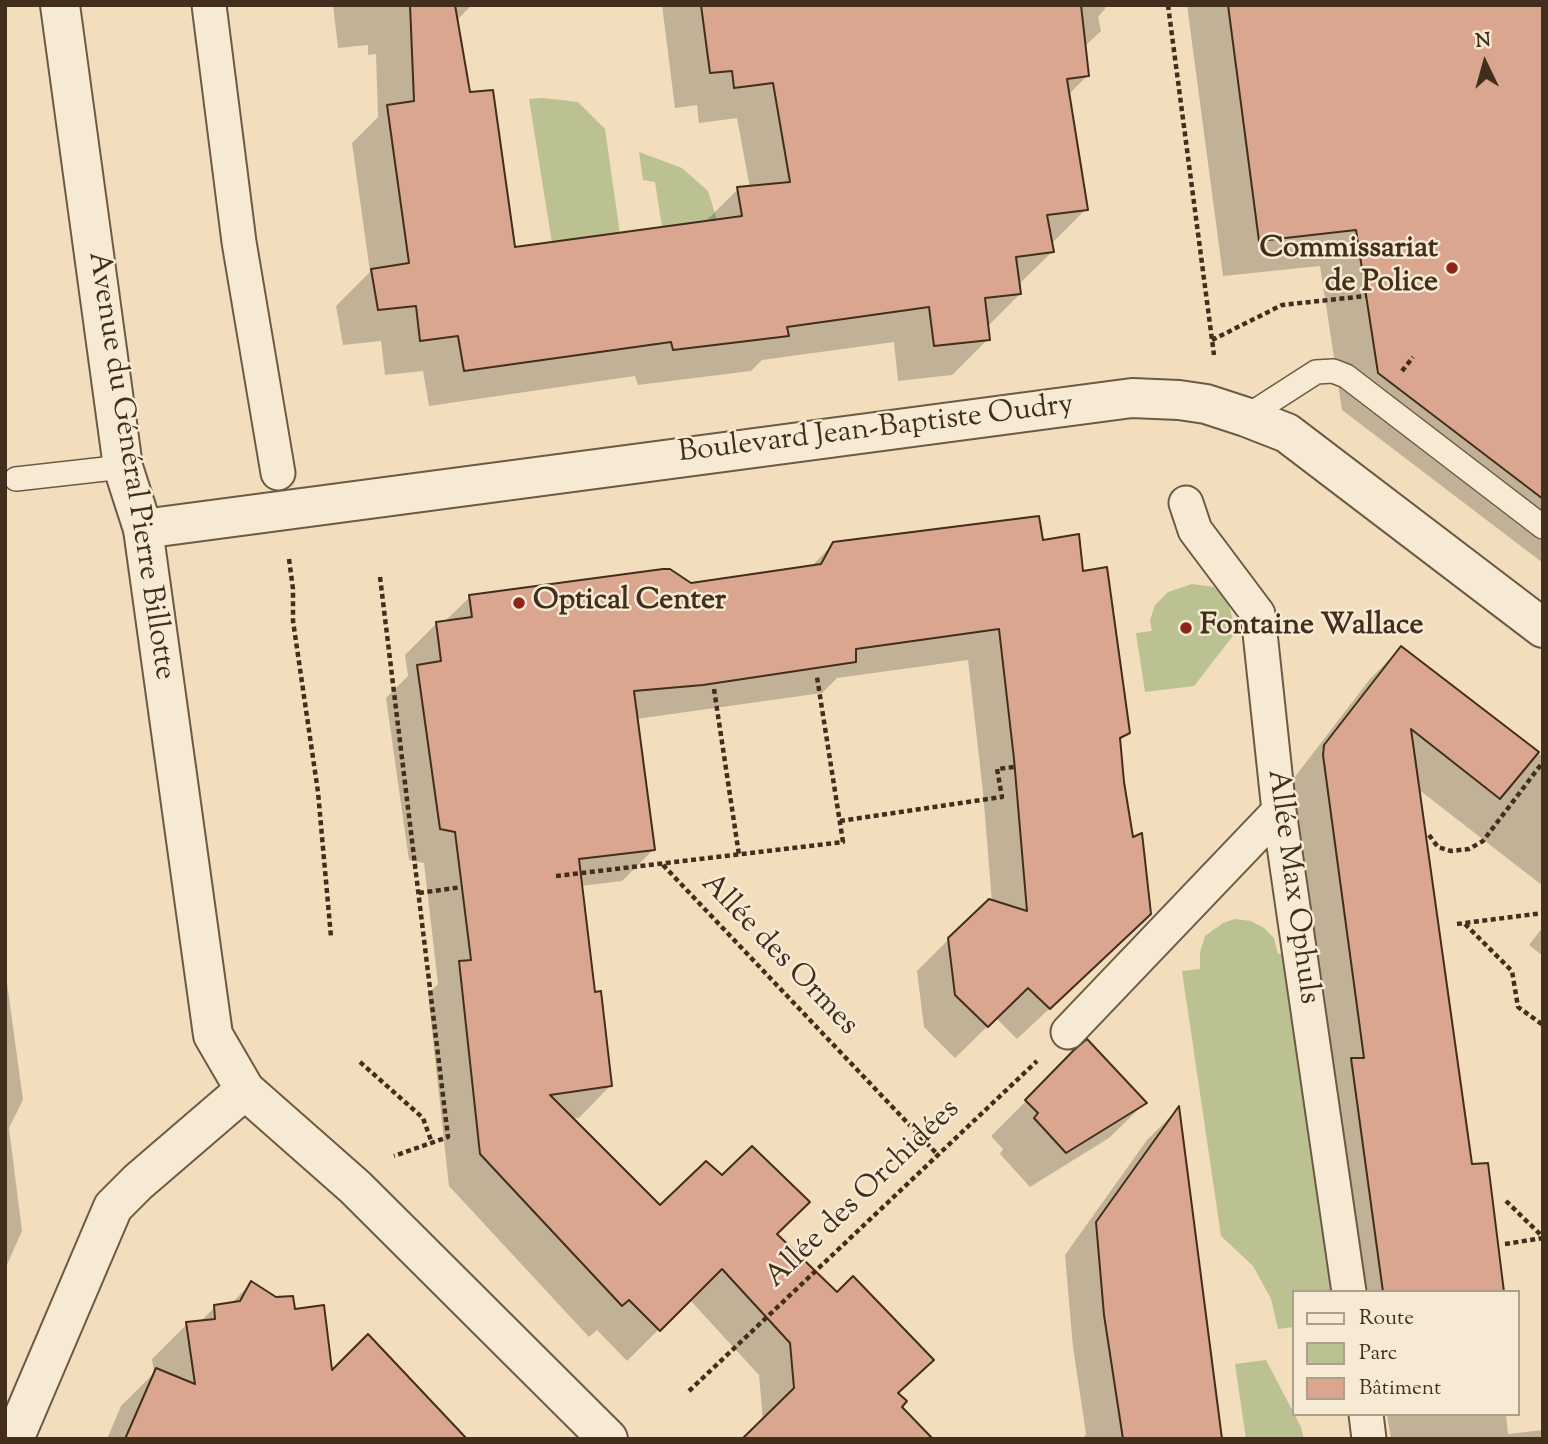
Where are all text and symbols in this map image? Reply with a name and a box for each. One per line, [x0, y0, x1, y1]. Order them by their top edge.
text: N [1474, 27, 1492, 56]
north arrow [1450, 28, 1520, 98]
place label: Commissariat de Police [1260, 233, 1438, 304]
street label: Avenue du Général Pierre Billotte [77, 249, 181, 683]
marker: Commissariat de Police [1444, 260, 1460, 276]
street label: Boulevard Jean-Baptiste Oudry [676, 389, 1076, 473]
place label: Optical Center [533, 585, 726, 621]
marker: Optical Center [511, 595, 527, 611]
place label: Fontaine Wallace [1200, 610, 1423, 646]
marker: Fontaine Wallace [1178, 620, 1194, 636]
street label: Allée Max Ophuls [1257, 768, 1325, 1006]
street label: Allée des Ormes [692, 868, 864, 1044]
street label: Allée des Orchidées [759, 1093, 969, 1297]
legend [1292, 1290, 1520, 1416]
text: Route [1359, 1304, 1414, 1334]
text: Parc [1359, 1339, 1397, 1369]
text: Bâtiment [1359, 1374, 1441, 1404]

